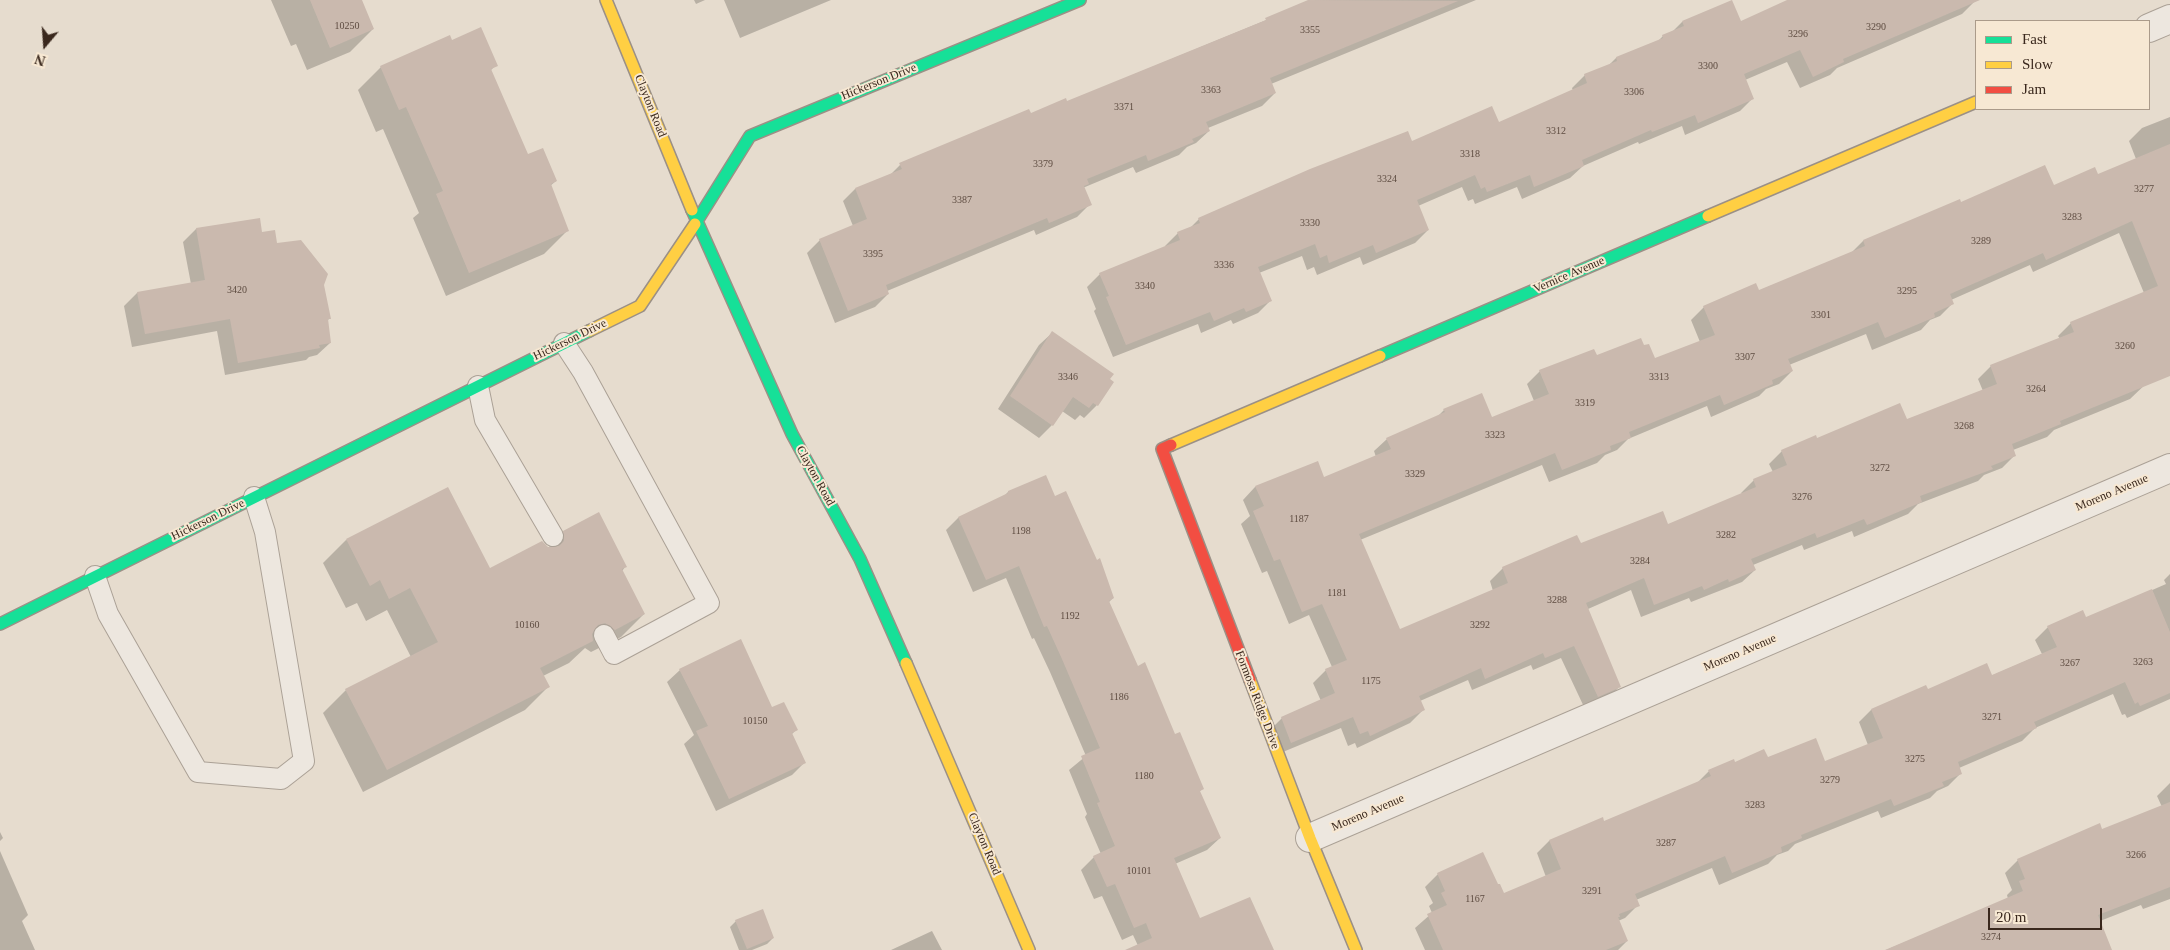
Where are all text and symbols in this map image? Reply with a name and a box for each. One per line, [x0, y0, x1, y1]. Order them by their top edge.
north arrow [20, 20, 70, 70]
house number: 10250 [334, 20, 360, 32]
legend [1975, 20, 2150, 110]
house number: 3290 [1866, 21, 1886, 33]
house number: 3355 [1300, 24, 1320, 36]
house number: 3296 [1788, 28, 1808, 40]
text: Fast [2022, 31, 2047, 47]
text: N [33, 51, 47, 68]
text: Slow [2022, 56, 2053, 72]
street label: Hickerson Drive [839, 60, 919, 104]
house number: 3300 [1698, 60, 1718, 72]
street label: Clayton Road [631, 73, 669, 139]
text: Jam [2022, 81, 2046, 97]
house number: 3363 [1201, 84, 1221, 96]
house number: 3306 [1624, 86, 1644, 98]
house number: 3371 [1114, 101, 1134, 113]
house number: 3312 [1546, 125, 1566, 137]
house number: 3318 [1460, 148, 1480, 160]
house number: 3379 [1033, 158, 1053, 170]
house number: 3324 [1377, 173, 1397, 185]
house number: 3277 [2134, 183, 2154, 195]
house number: 3387 [952, 194, 972, 206]
house number: 3283 [2062, 211, 2082, 223]
house number: 3330 [1300, 217, 1320, 229]
house number: 3289 [1971, 235, 1991, 247]
house number: 3395 [863, 248, 883, 260]
street label: Vernice Avenue [1531, 254, 1607, 296]
house number: 3336 [1214, 259, 1234, 271]
house number: 3340 [1135, 280, 1155, 292]
house number: 3420 [227, 284, 247, 296]
house number: 3295 [1897, 285, 1917, 297]
house number: 3301 [1811, 309, 1831, 321]
street label: Hickerson Drive [531, 316, 609, 364]
house number: 3260 [2115, 340, 2135, 352]
house number: 3307 [1735, 351, 1755, 363]
house number: 3346 [1058, 371, 1078, 383]
house number: 3313 [1649, 371, 1669, 383]
house number: 3264 [2026, 383, 2046, 395]
house number: 3319 [1575, 397, 1595, 409]
house number: 3268 [1954, 420, 1974, 432]
house number: 3323 [1485, 429, 1505, 441]
street label: Clayton Road [793, 444, 837, 508]
house number: 3272 [1870, 462, 1890, 474]
house number: 3329 [1405, 468, 1425, 480]
street label: Moreno Avenue [2074, 471, 2150, 515]
house number: 3276 [1792, 491, 1812, 503]
street label: Hickerson Drive [169, 496, 247, 544]
house number: 1187 [1289, 513, 1309, 525]
house number: 1198 [1011, 525, 1031, 537]
house number: 3282 [1716, 529, 1736, 541]
house number: 3284 [1630, 555, 1650, 567]
house number: 1181 [1327, 587, 1347, 599]
house number: 3288 [1547, 594, 1567, 606]
house number: 1192 [1060, 610, 1080, 622]
house number: 10160 [514, 619, 540, 631]
house number: 3292 [1470, 619, 1490, 631]
street label: Moreno Avenue [1702, 631, 1778, 675]
street label: Formosa Ridge Drive [1232, 649, 1282, 751]
house number: 3263 [2133, 656, 2153, 668]
house number: 3267 [2060, 657, 2080, 669]
house number: 1175 [1361, 675, 1381, 687]
house number: 1186 [1109, 691, 1129, 703]
house number: 3271 [1982, 711, 2002, 723]
house number: 10150 [742, 715, 768, 727]
house number: 3275 [1905, 753, 1925, 765]
house number: 1180 [1134, 770, 1154, 782]
house number: 3279 [1820, 774, 1840, 786]
street label: Moreno Avenue [1330, 791, 1406, 835]
house number: 3283 [1745, 799, 1765, 811]
street label: Clayton Road [964, 811, 1004, 877]
house number: 3287 [1656, 837, 1676, 849]
house number: 3266 [2126, 849, 2146, 861]
house number: 10101 [1126, 865, 1152, 877]
house number: 3291 [1582, 885, 1602, 897]
house number: 1167 [1465, 893, 1485, 905]
scale bar [1990, 898, 2104, 930]
text: 20 m [1996, 909, 2026, 925]
house number: 3274 [1981, 931, 2001, 943]

